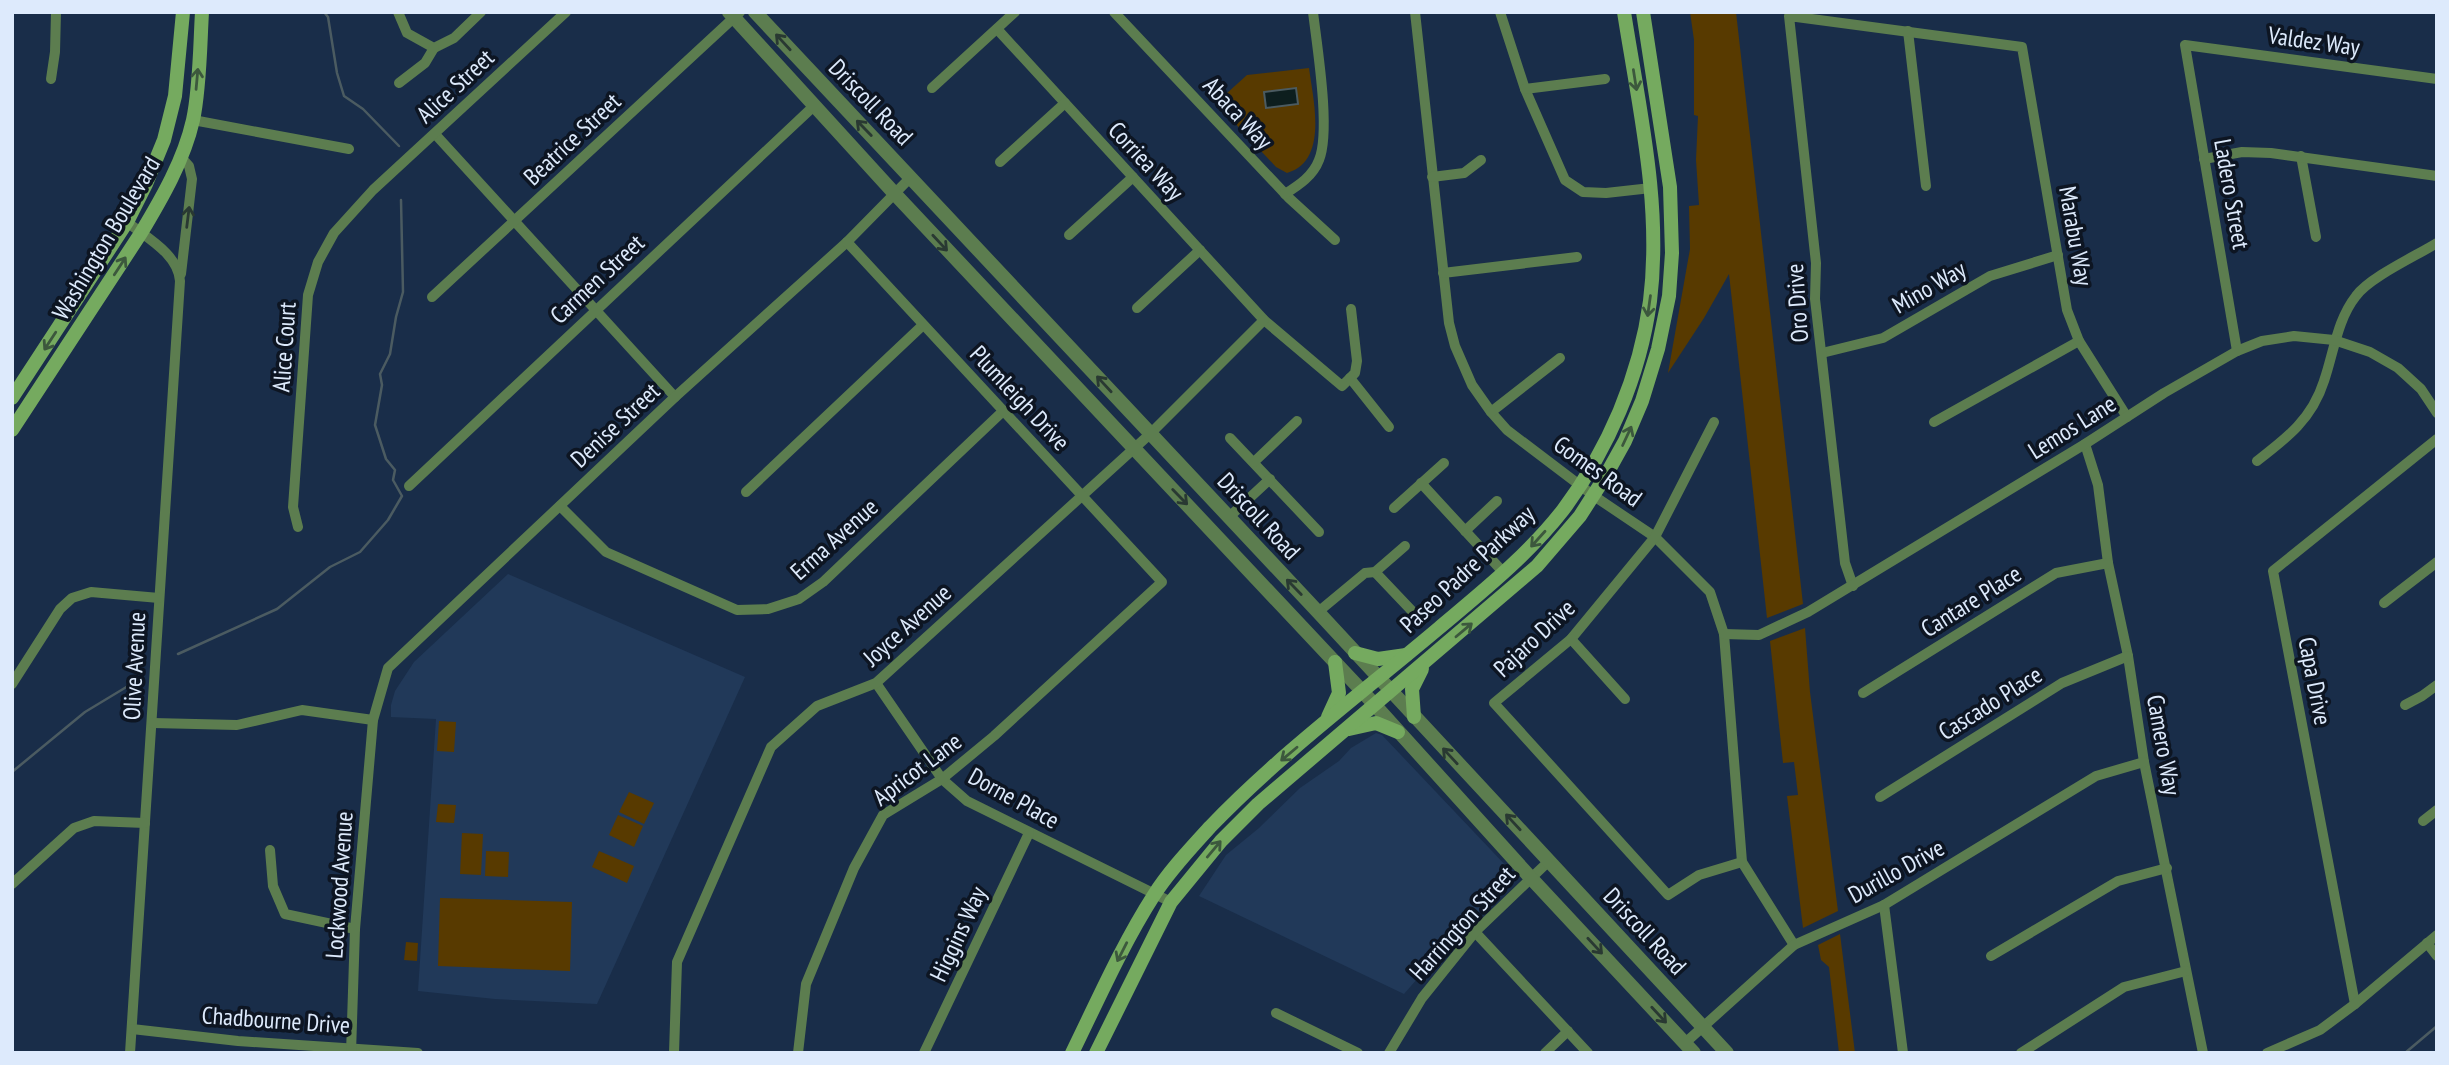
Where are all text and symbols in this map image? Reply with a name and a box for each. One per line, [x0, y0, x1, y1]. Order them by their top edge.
street label: Valdez Way [2265, 19, 2362, 63]
one-way arrow [775, 33, 791, 51]
street label: Alice Street [410, 42, 501, 130]
street label: Driscoll Road [822, 52, 920, 152]
one-way arrow [191, 68, 204, 91]
one-way arrow [1629, 68, 1642, 91]
street label: Abaca Way [1197, 70, 1279, 156]
street label: Beatrice Street [517, 86, 627, 192]
street label: Corriea Way [1102, 115, 1190, 207]
one-way arrow [855, 120, 872, 137]
street label: Ladero Street [2207, 137, 2257, 252]
street label: Washington Boulevard [45, 151, 167, 325]
street label: Marabu Way [2052, 184, 2100, 288]
one-way arrow [182, 206, 195, 229]
street label: Carmen Street [543, 227, 651, 330]
one-way arrow [932, 234, 949, 251]
street label: Mino Way [1887, 254, 1971, 320]
one-way arrow [113, 256, 127, 276]
street label: Oro Drive [1779, 263, 1815, 343]
one-way arrow [1642, 294, 1655, 316]
street label: Alice Court [265, 301, 303, 393]
one-way arrow [43, 330, 57, 350]
street label: Plumleigh Drive [963, 339, 1077, 457]
street label: Denise Street [564, 376, 666, 474]
one-way arrow [1095, 376, 1112, 393]
street label: Lemos Lane [2022, 388, 2122, 466]
one-way arrow [1621, 426, 1634, 447]
street label: Gomes Road [1548, 429, 1648, 513]
street label: Driscoll Road [1211, 466, 1307, 566]
one-way arrow [1172, 489, 1189, 506]
street label: Erma Avenue [784, 492, 884, 586]
street label: Paseo Padre Parkway [1393, 499, 1541, 639]
one-way arrow [1530, 530, 1546, 548]
street label: Cantare Place [1915, 558, 2027, 644]
street label: Joyce Avenue [856, 577, 958, 673]
one-way arrow [1286, 579, 1303, 596]
street label: Pajaro Drive [1487, 593, 1581, 683]
street label: Olive Avenue [116, 611, 152, 721]
one-way arrow [1455, 622, 1473, 638]
street label: Capa Drive [2291, 634, 2339, 728]
street label: Cascado Place [1932, 659, 2048, 747]
street label: Camero Way [2140, 692, 2188, 798]
street label: Apricot Lane [866, 725, 968, 813]
one-way arrow [1280, 746, 1298, 762]
one-way arrow [1442, 747, 1458, 765]
street label: Dorne Place [963, 760, 1065, 836]
street label: Lockwood Avenue [318, 810, 360, 960]
one-way arrow [1504, 814, 1521, 831]
street label: Durillo Drive [1843, 832, 1949, 910]
one-way arrow [1206, 841, 1222, 859]
street label: Harrington Street [1402, 859, 1522, 987]
street label: Driscoll Road [1597, 881, 1693, 981]
street label: Higgins Way [923, 882, 993, 986]
one-way arrow [1586, 937, 1603, 954]
one-way arrow [1115, 941, 1129, 962]
street label: Chadbourne Drive [201, 999, 351, 1041]
one-way arrow [1651, 1006, 1667, 1024]

